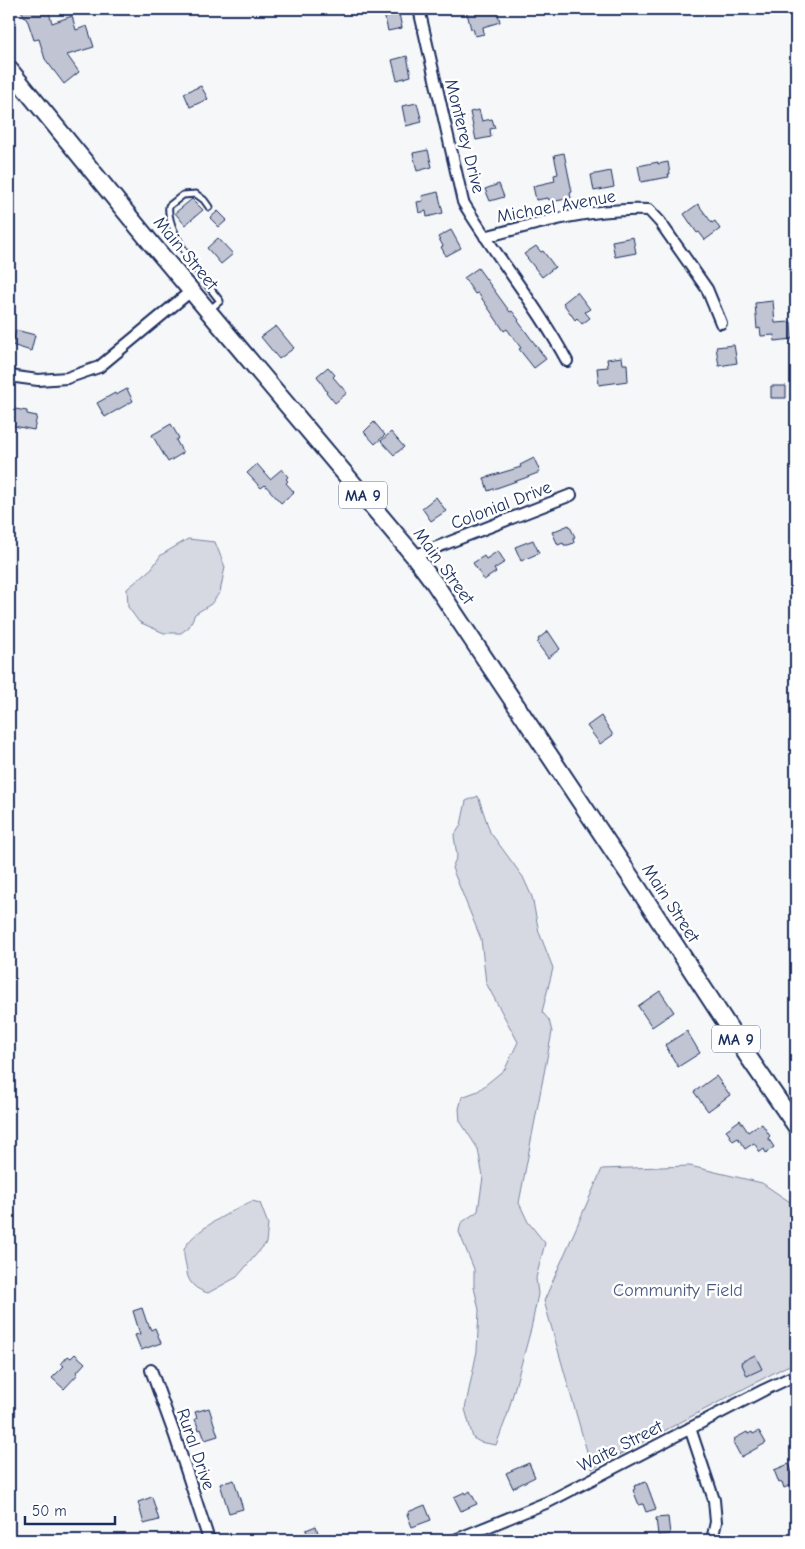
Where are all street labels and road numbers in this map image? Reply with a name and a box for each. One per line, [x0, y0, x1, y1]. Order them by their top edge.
street label: Monterey Drive [440, 77, 489, 195]
street label: Michael Avenue [495, 186, 617, 227]
street label: Main Street [149, 212, 223, 295]
street label: Colonial Drive [448, 477, 554, 534]
road number: MA 9 [339, 482, 387, 508]
street label: Main Street [409, 524, 479, 609]
street label: Main Street [637, 860, 704, 947]
road number: MA 9 [712, 1026, 760, 1052]
street label: Rural Drive [172, 1406, 219, 1493]
street label: Waite Street [574, 1416, 667, 1477]

